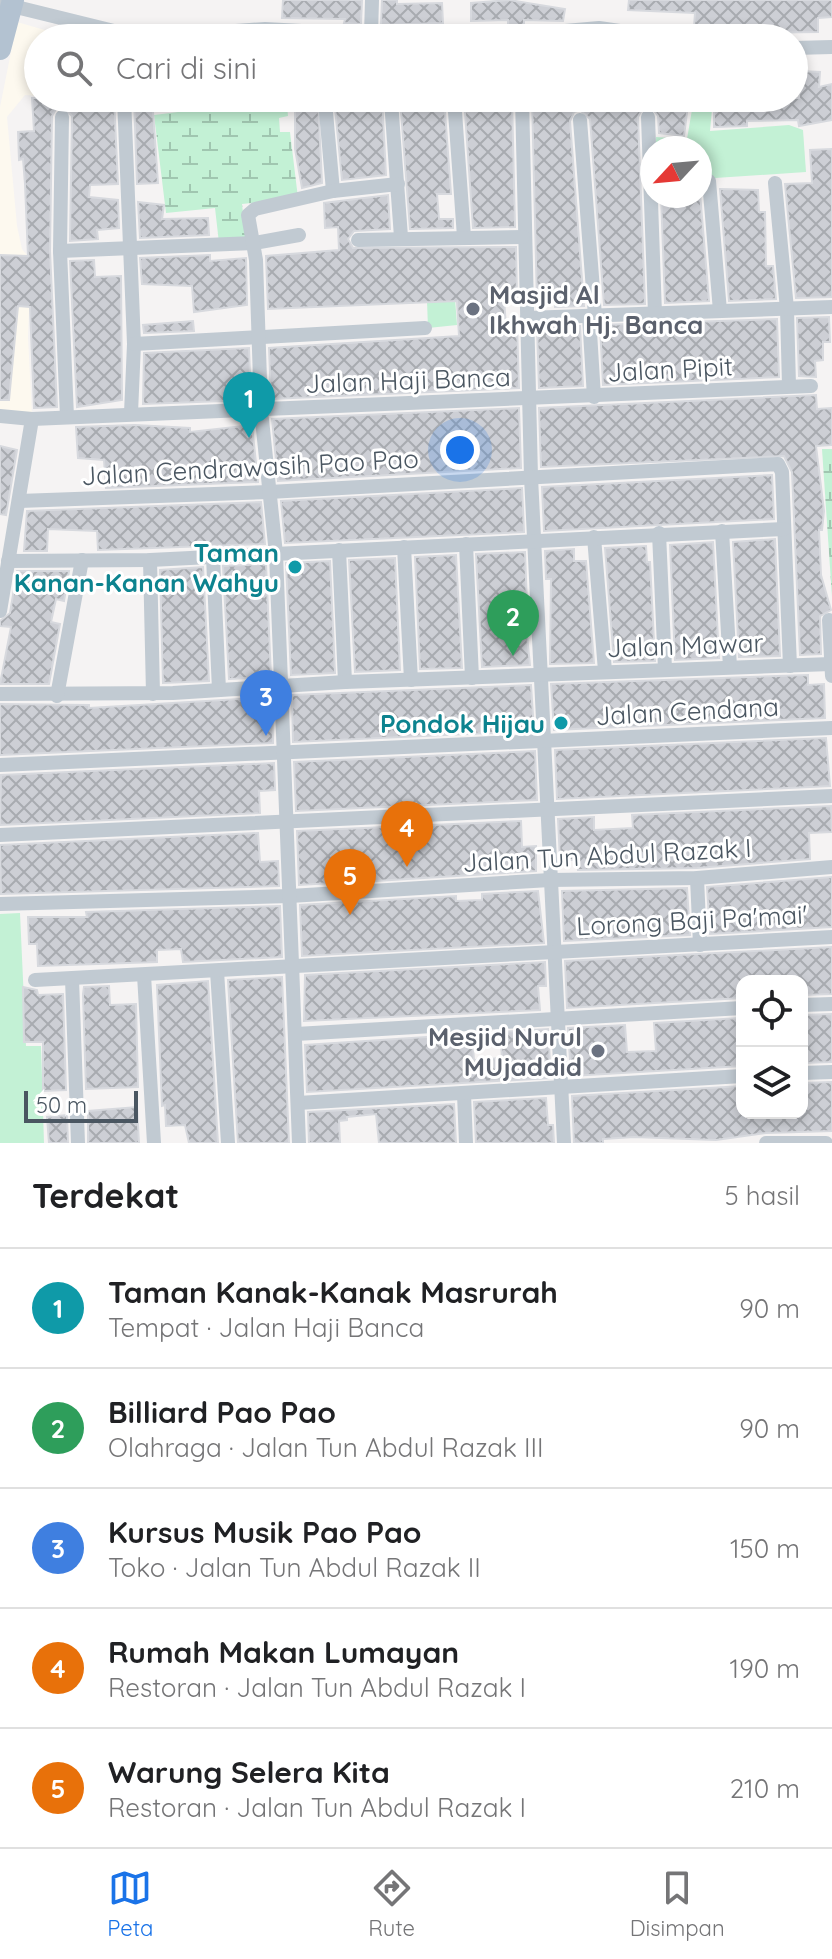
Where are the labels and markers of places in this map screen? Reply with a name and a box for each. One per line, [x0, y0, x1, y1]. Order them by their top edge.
place label: Masjid Al Ikhwah Hj. Banca [489, 278, 703, 341]
marker: Masjid Al Ikhwah Hj. Banca [464, 300, 482, 318]
pin: 1 [223, 372, 275, 438]
place label: Taman Kanan-Kanan Wahyu [14, 536, 279, 599]
marker: Taman Kanan-Kanan Wahyu [286, 558, 304, 576]
pin: 2 [487, 590, 539, 656]
pin: 3 [240, 670, 292, 736]
place label: Pondok Hijau [380, 707, 545, 740]
marker: Pondok Hijau [552, 714, 570, 732]
pin: 4 [381, 801, 433, 867]
pin: 5 [324, 849, 376, 915]
place label: Mesjid Nurul MUjaddid [428, 1020, 582, 1083]
marker: Mesjid Nurul MUjaddid [589, 1042, 607, 1060]

